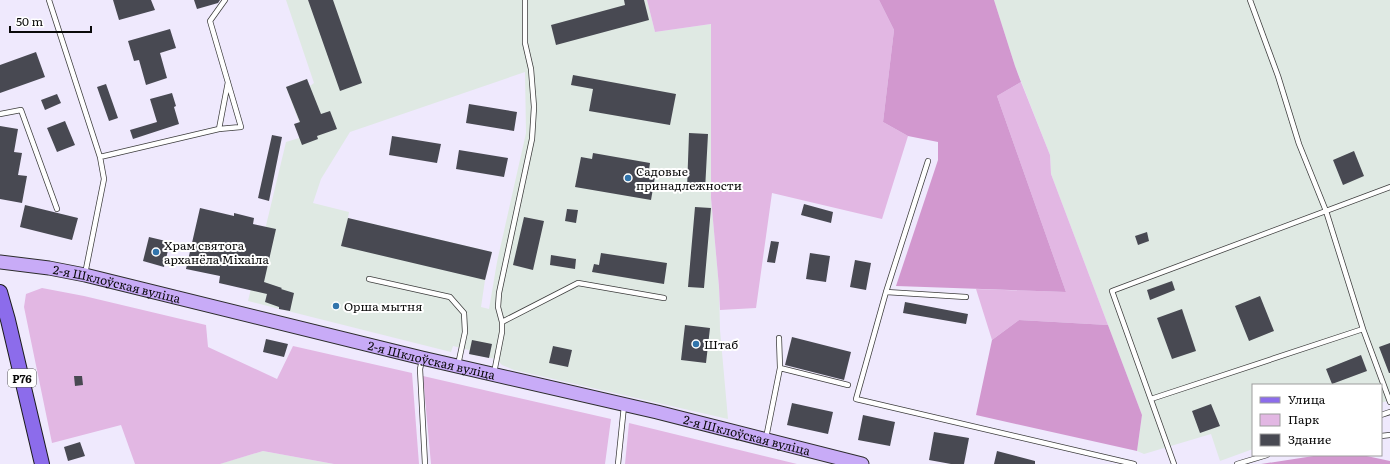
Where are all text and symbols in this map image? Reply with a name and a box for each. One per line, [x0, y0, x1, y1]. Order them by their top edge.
scale bar [10, 8, 91, 34]
text: 50 m [16, 12, 43, 30]
place label: Садовые принадлежности [636, 162, 742, 194]
marker: Садовые принадлежности [623, 173, 633, 183]
place label: Храм святога арханёла Міхаіла [164, 236, 269, 268]
marker: Храм святога арханёла Міхаіла [151, 247, 161, 257]
street label: 2-я Шклоўская вуліца [52, 260, 183, 307]
place label: Орша мытня [344, 297, 422, 315]
marker: Орша мытня [331, 301, 341, 311]
place label: Штаб [704, 335, 738, 353]
street label: 2-я Шклоўская вуліца [366, 336, 498, 384]
marker: Штаб [691, 339, 701, 349]
road number: Р76 [8, 369, 36, 387]
legend [1252, 384, 1382, 456]
text: Улица [1288, 390, 1326, 408]
street label: 2-я Шклоўская вуліца [681, 410, 813, 460]
text: Парк [1288, 410, 1319, 428]
text: Здание [1288, 430, 1331, 448]

